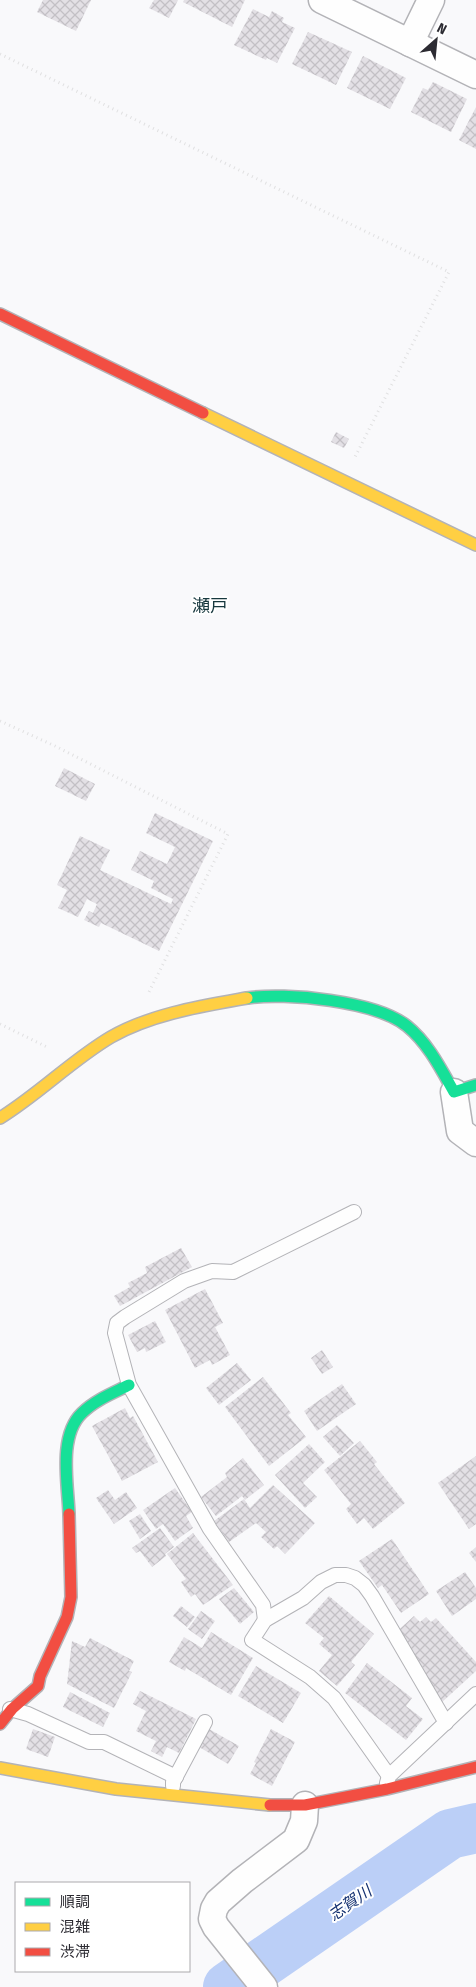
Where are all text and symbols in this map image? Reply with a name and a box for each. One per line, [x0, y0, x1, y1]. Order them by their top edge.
north arrow [411, 15, 461, 65]
text: N [434, 19, 449, 38]
district label: 瀬戸 [192, 595, 228, 617]
water label: 志賀川 [325, 1880, 377, 1925]
legend [15, 1882, 190, 1972]
text: 順調 [60, 1893, 90, 1911]
text: 混雑 [60, 1918, 90, 1936]
text: 渋滞 [60, 1943, 90, 1961]

